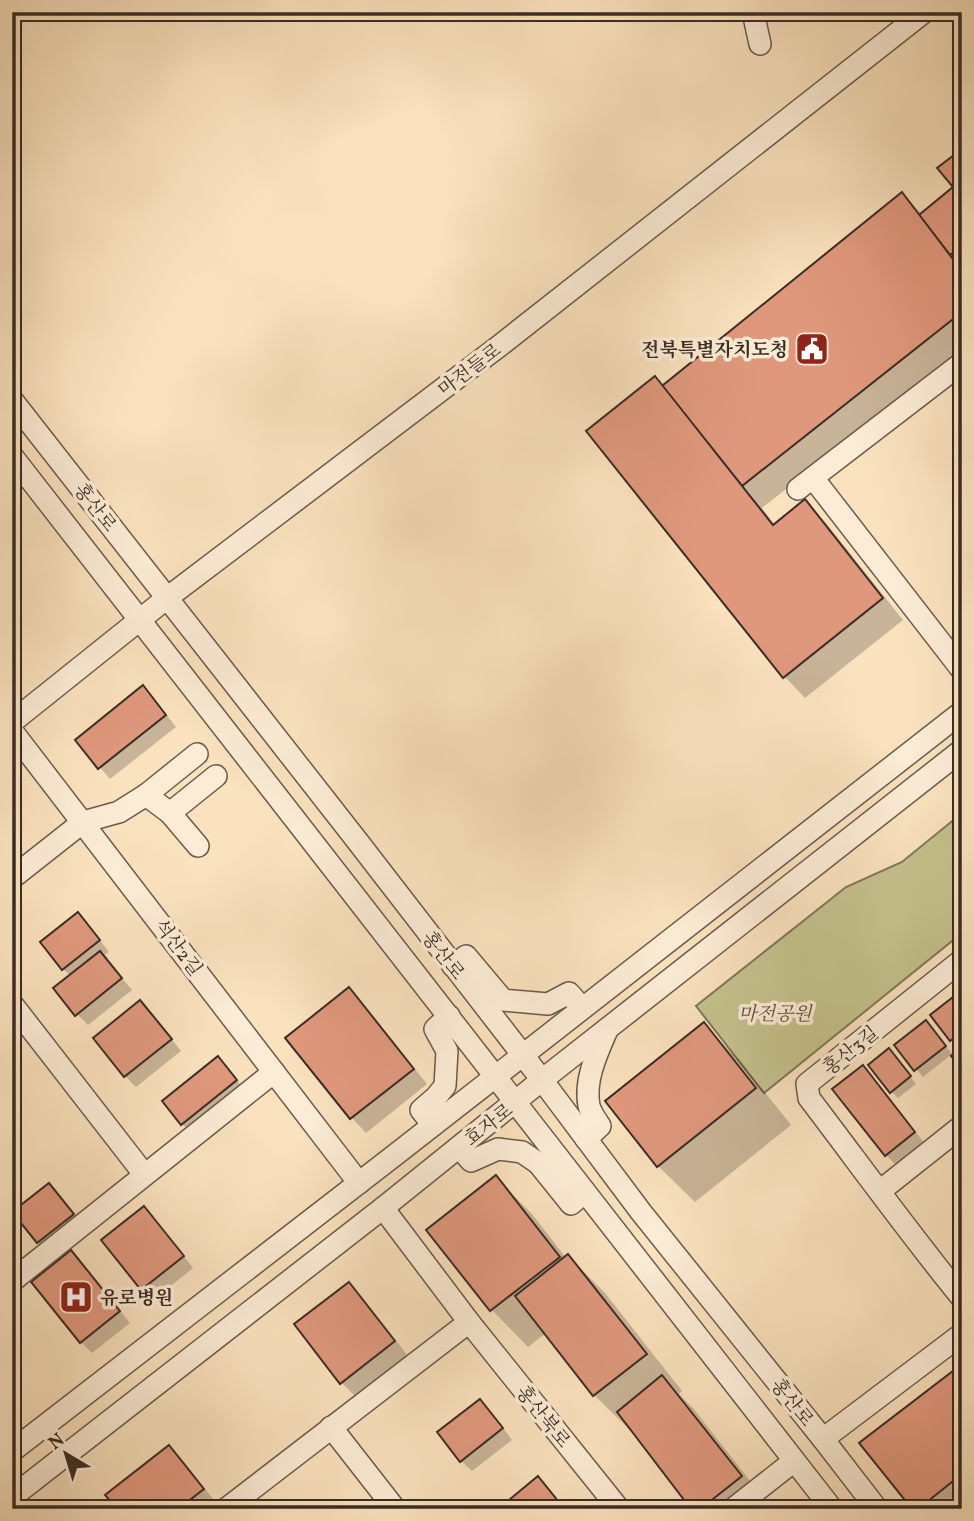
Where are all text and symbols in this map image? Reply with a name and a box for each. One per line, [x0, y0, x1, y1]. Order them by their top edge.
public building icon: 전북특별자치도청 [793, 330, 831, 368]
street label: 마전들로 [433, 338, 507, 403]
place label: 전북특별자치도청 [641, 338, 788, 364]
street label: 홍산로 [67, 479, 122, 538]
street label: 석산2길 [147, 914, 207, 982]
street label: 홍산로 [415, 927, 470, 986]
park label: 마전공원 [738, 1002, 813, 1028]
street label: 홍산3길 [818, 1021, 885, 1082]
street label: 효자로 [460, 1098, 519, 1153]
hospital icon: 유로병원 [57, 1278, 95, 1316]
place label: 유로병원 [100, 1286, 173, 1312]
street label: 홍산로 [764, 1374, 819, 1433]
street label: 홍산북로 [509, 1381, 576, 1454]
north arrow [32, 1420, 102, 1490]
text: N [43, 1428, 70, 1457]

